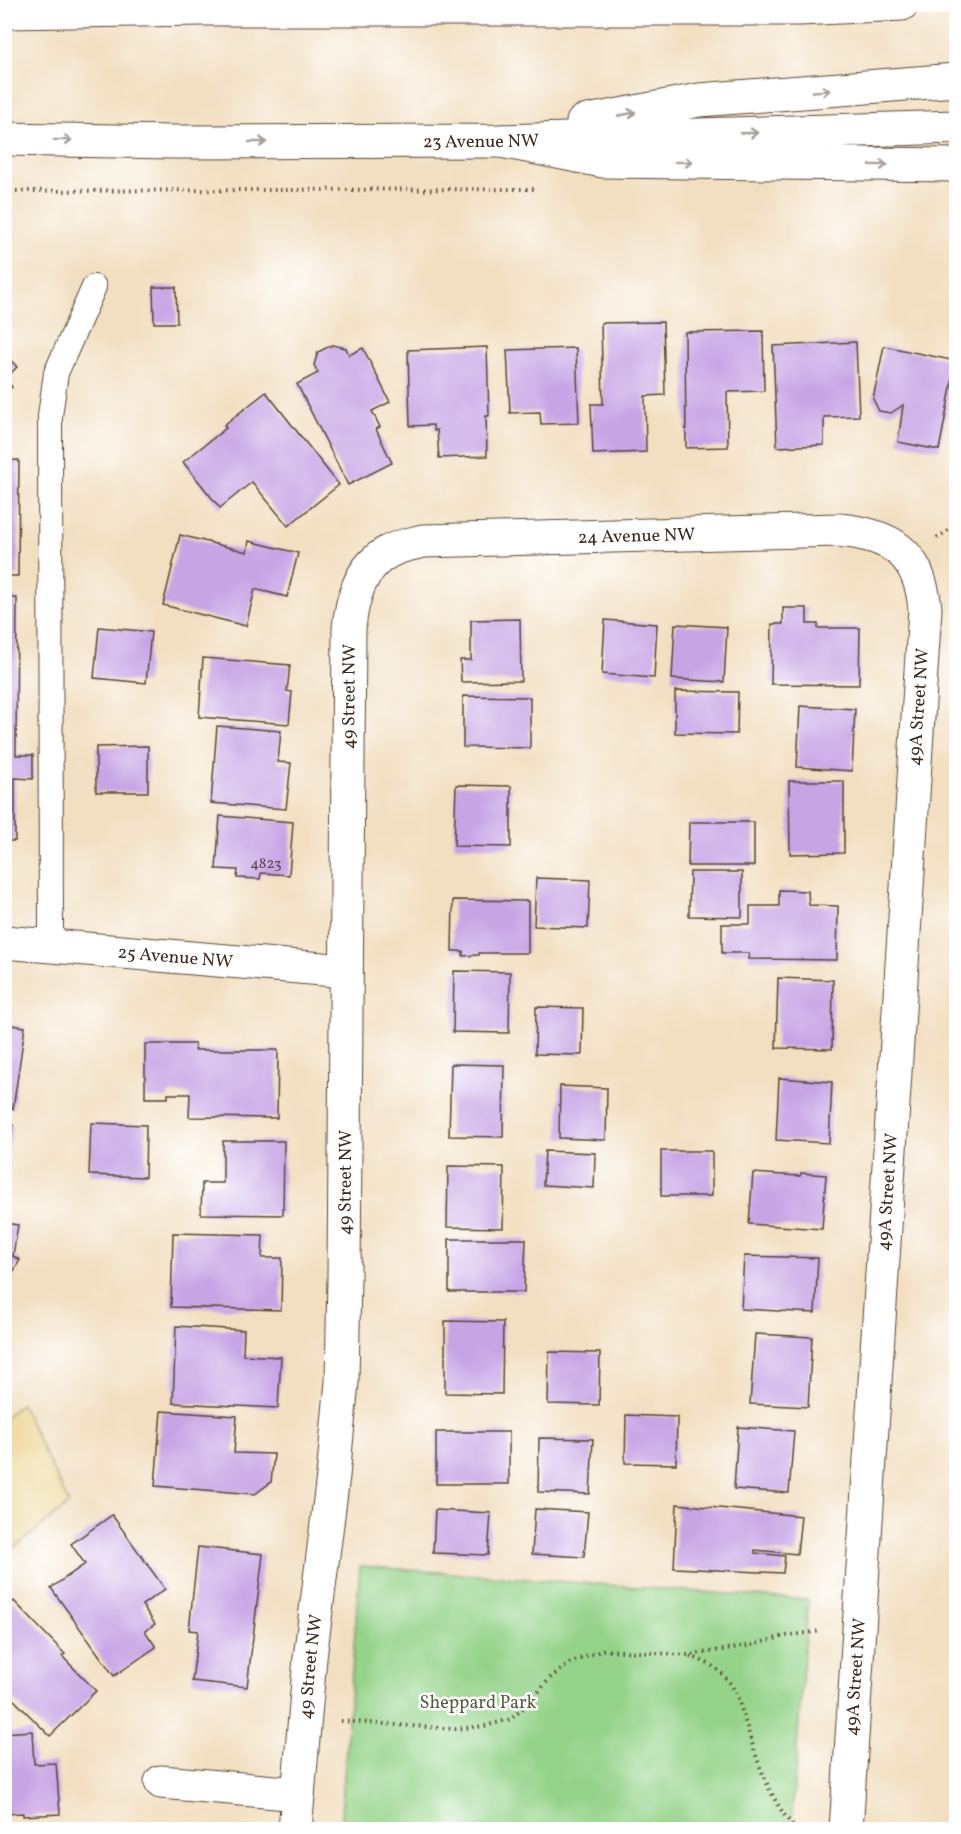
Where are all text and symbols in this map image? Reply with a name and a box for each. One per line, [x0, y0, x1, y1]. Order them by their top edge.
one-way arrow [810, 85, 830, 96]
one-way arrow [617, 108, 637, 119]
one-way arrow [738, 128, 758, 139]
street label: 23 Avenue NW [423, 129, 539, 155]
one-way arrow [52, 134, 72, 146]
one-way arrow [247, 136, 267, 148]
one-way arrow [673, 156, 693, 168]
one-way arrow [868, 159, 888, 170]
street label: 24 Avenue NW [578, 523, 696, 551]
street label: 49 Street NW [337, 644, 363, 749]
street label: 49A Street NW [903, 647, 936, 767]
house number: 4823 [250, 854, 282, 875]
street label: 25 Avenue NW [116, 941, 234, 975]
street label: 49 Street NW [333, 1130, 359, 1235]
street label: 49A Street NW [872, 1132, 905, 1252]
street label: 49 Street NW [294, 1613, 329, 1720]
street label: 49A Street NW [840, 1617, 873, 1737]
park label: Sheppard Park [420, 1691, 537, 1716]

